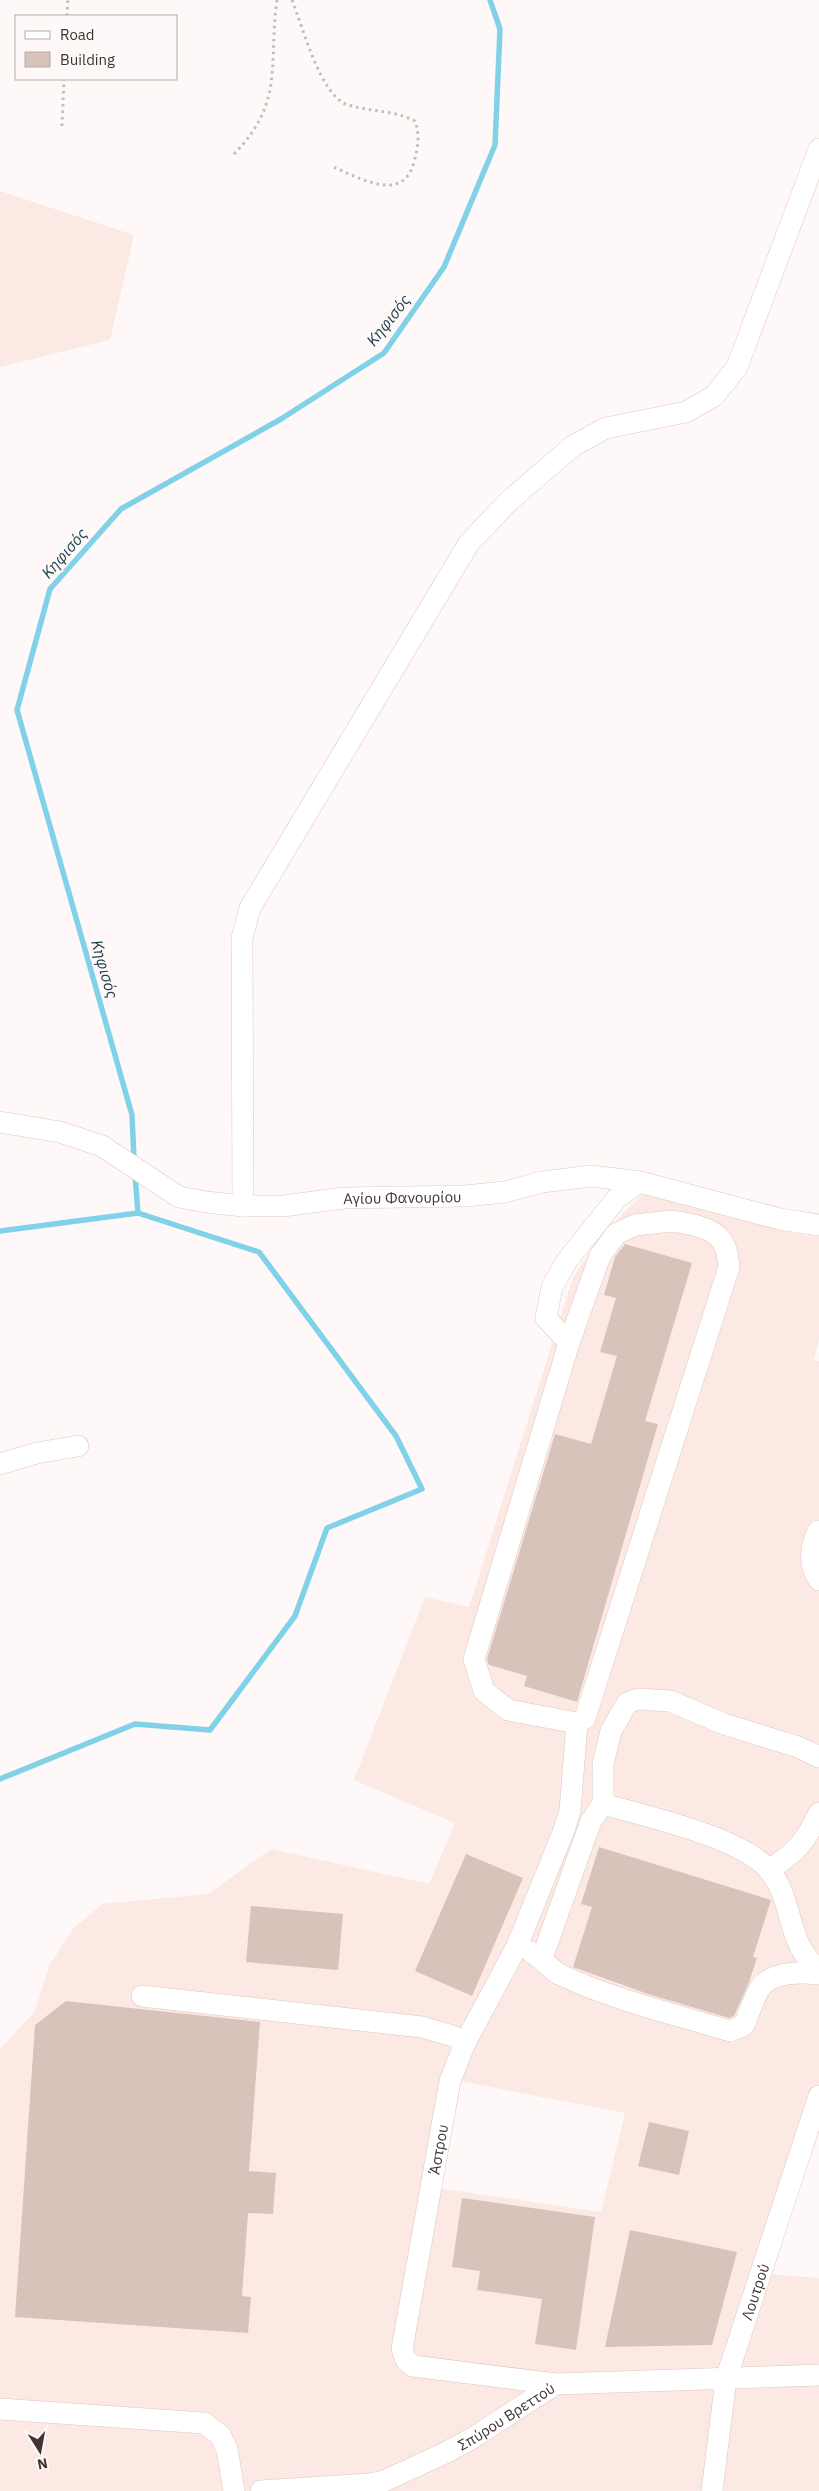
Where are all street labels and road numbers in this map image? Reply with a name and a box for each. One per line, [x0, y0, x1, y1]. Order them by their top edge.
street label: Αγίου Φανουρίου [343, 1187, 462, 1208]
street label: Άστρου [424, 2123, 452, 2176]
street label: Λουτρού [737, 2261, 773, 2322]
street label: Σπύρου Βρεττού [454, 2378, 558, 2454]

